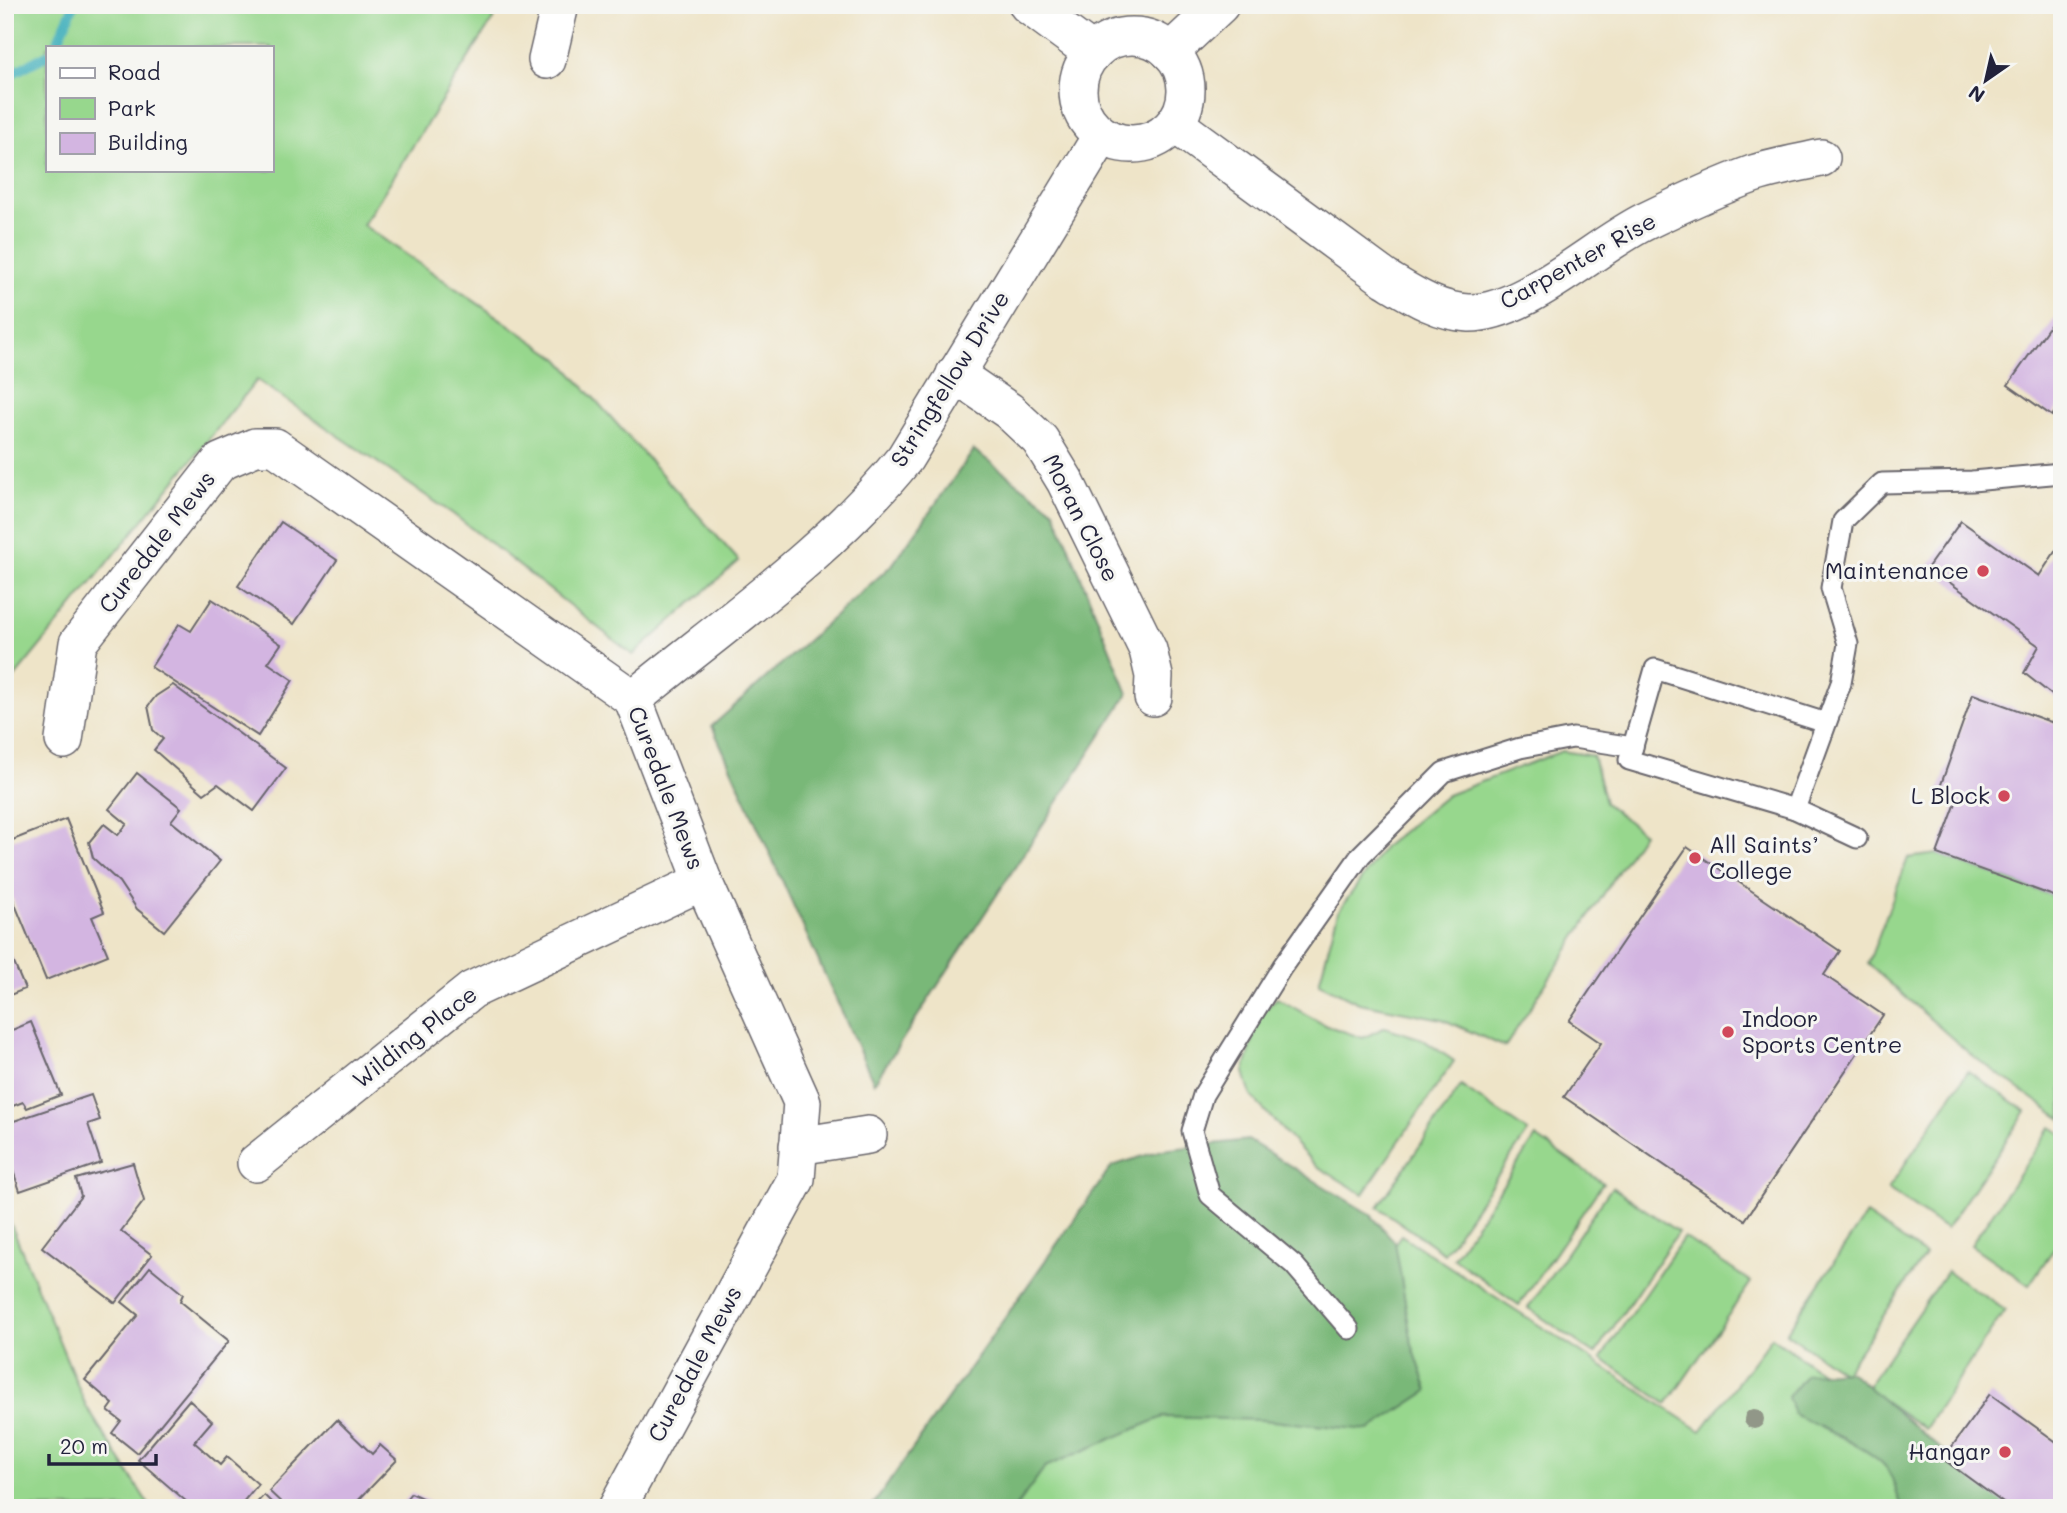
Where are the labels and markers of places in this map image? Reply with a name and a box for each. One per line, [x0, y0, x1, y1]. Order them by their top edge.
place label: Maintenance [1825, 555, 1969, 585]
marker: Maintenance [1975, 563, 1991, 579]
place label: L Block [1911, 780, 1990, 810]
marker: L Block [1996, 788, 2012, 804]
place label: All Saints’ College [1709, 829, 1819, 885]
marker: All Saints’ College [1687, 850, 1703, 866]
place label: Indoor Sports Centre [1742, 1003, 1902, 1059]
marker: Indoor Sports Centre [1720, 1024, 1736, 1040]
place label: Hangar [1908, 1436, 1991, 1466]
marker: Hangar [1997, 1444, 2013, 1460]

